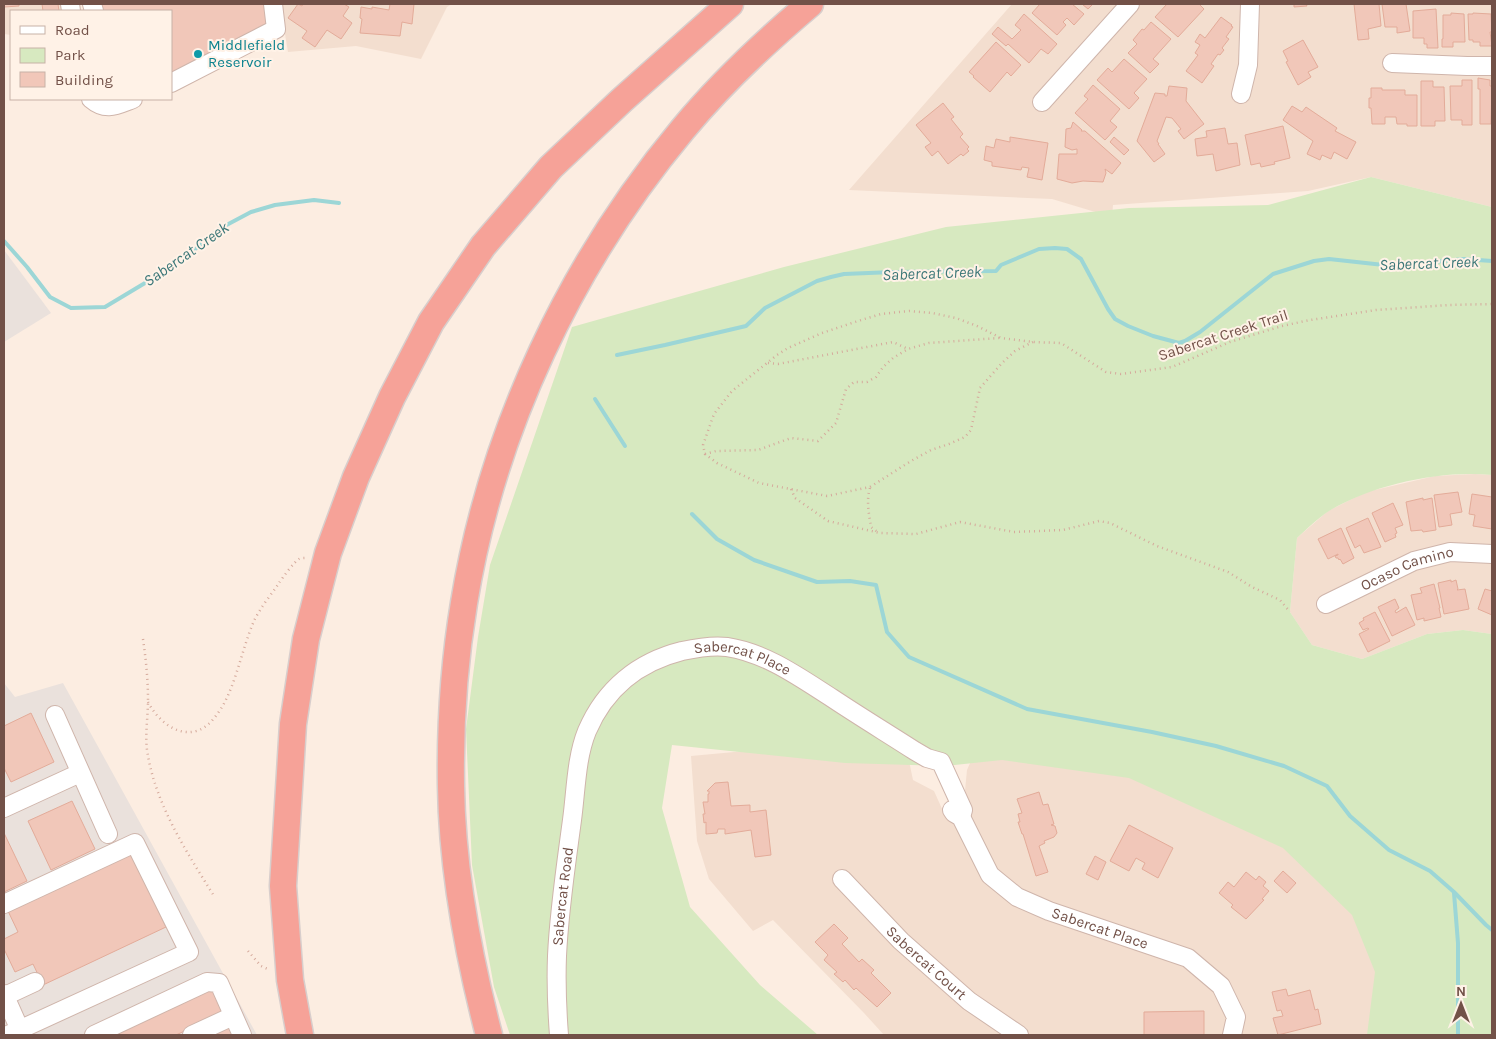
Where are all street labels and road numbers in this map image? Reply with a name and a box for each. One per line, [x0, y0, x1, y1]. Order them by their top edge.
street label: Sabercat Creek Trail [1156, 306, 1290, 364]
street label: Ocaso Camino [1358, 542, 1455, 595]
street label: Sabercat Place [692, 637, 794, 679]
street label: Sabercat Road [549, 846, 577, 946]
street label: Sabercat Place [1049, 904, 1151, 953]
street label: Sabercat Court [882, 922, 971, 1004]

